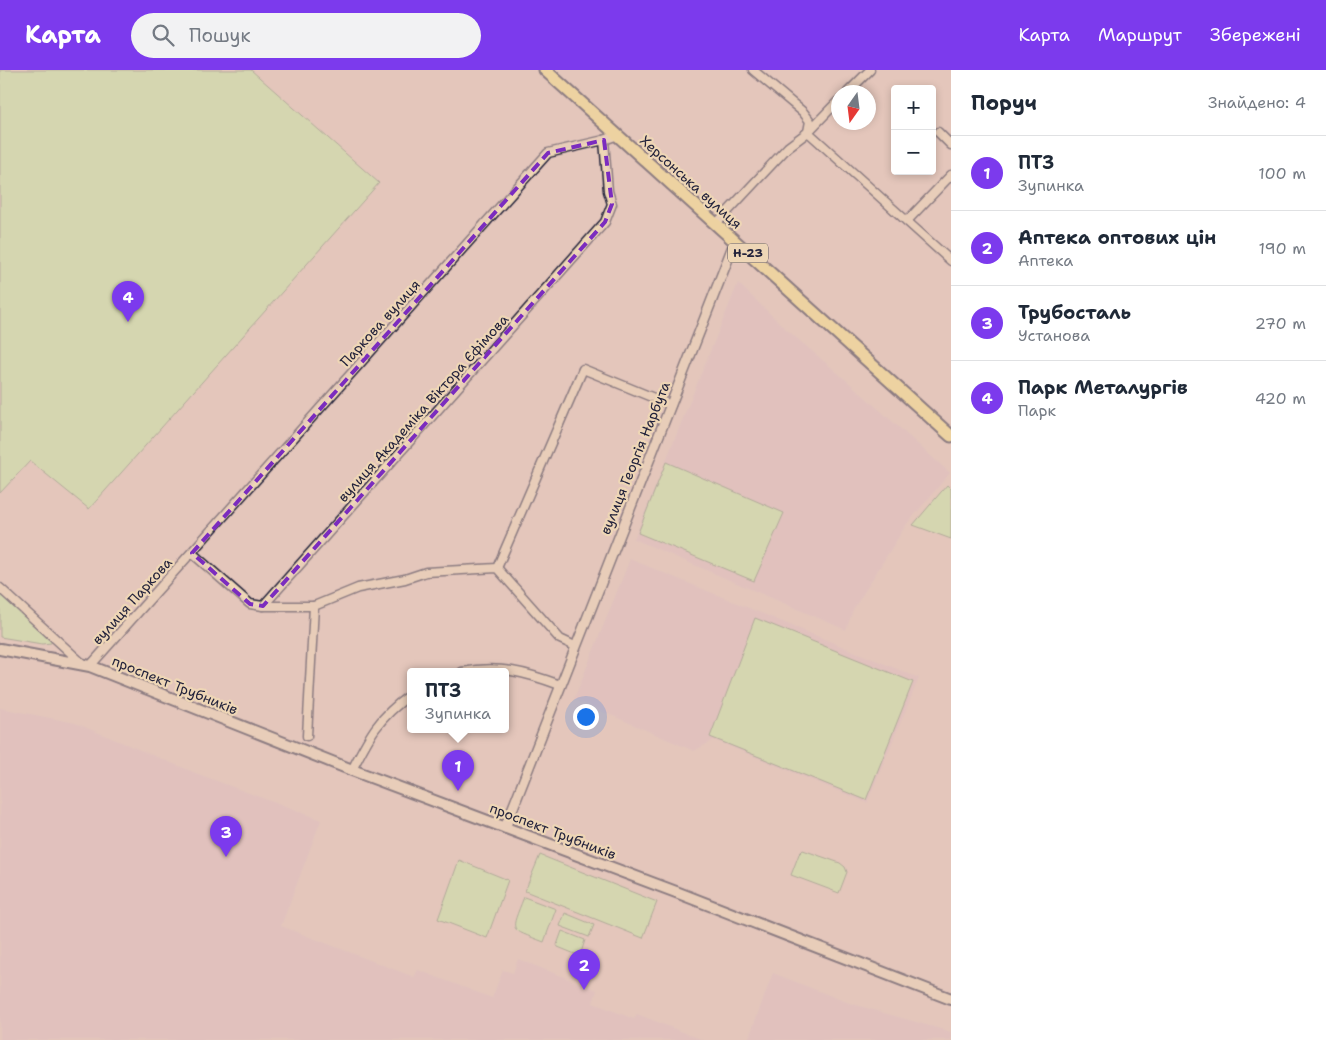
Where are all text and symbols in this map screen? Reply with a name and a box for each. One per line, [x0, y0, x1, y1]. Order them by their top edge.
search box [131, 13, 481, 58]
text: Карта [25, 19, 101, 51]
icon: search [149, 21, 177, 49]
text: Пошук [189, 23, 251, 48]
text: Карта [1018, 23, 1070, 47]
text: Маршрут [1098, 23, 1182, 47]
text: Збережені [1210, 23, 1301, 47]
north arrow [831, 85, 876, 130]
map controls [891, 85, 936, 175]
button: + [891, 85, 936, 130]
text: Поруч [971, 89, 1037, 117]
text: Знайдено: 4 [1208, 92, 1306, 113]
button: − [891, 130, 936, 175]
street label: Херсонська вулиця [636, 131, 746, 233]
text: ПТЗ [1018, 150, 1054, 175]
text: 1 [983, 163, 991, 184]
text: 100 m [1258, 163, 1306, 184]
text: Зупинка [1018, 175, 1084, 196]
text: Аптека оптових цін [1018, 225, 1216, 250]
text: 2 [981, 238, 993, 259]
text: 190 m [1259, 238, 1306, 259]
road number: Н-23 [728, 244, 768, 262]
text: Аптека [1018, 250, 1073, 271]
street label: Паркова вулиця [336, 276, 424, 370]
pin: 4 [112, 281, 144, 322]
text: Трубосталь [1018, 300, 1131, 325]
street label: вулиця Академіка Віктора Єфімова [334, 310, 512, 506]
text: 3 [981, 313, 993, 334]
text: 270 m [1255, 313, 1306, 334]
text: Установа [1018, 325, 1090, 346]
text: Парк Металургів [1018, 375, 1188, 400]
street label: вулиця Георгія Нарбута [596, 379, 674, 537]
text: 4 [981, 388, 993, 409]
text: 420 m [1255, 388, 1306, 409]
text: Парк [1018, 400, 1056, 421]
street label: вулиця Паркова [88, 554, 176, 648]
street label: проспект Трубників [110, 652, 240, 718]
popup [407, 668, 509, 733]
text: ПТЗ [425, 678, 461, 703]
text: Зупинка [425, 703, 491, 724]
your location [573, 704, 599, 730]
pin: 1 [442, 750, 474, 791]
street label: проспект Трубників [487, 799, 619, 863]
pin: 3 [210, 816, 242, 857]
pin: 2 [568, 949, 600, 990]

